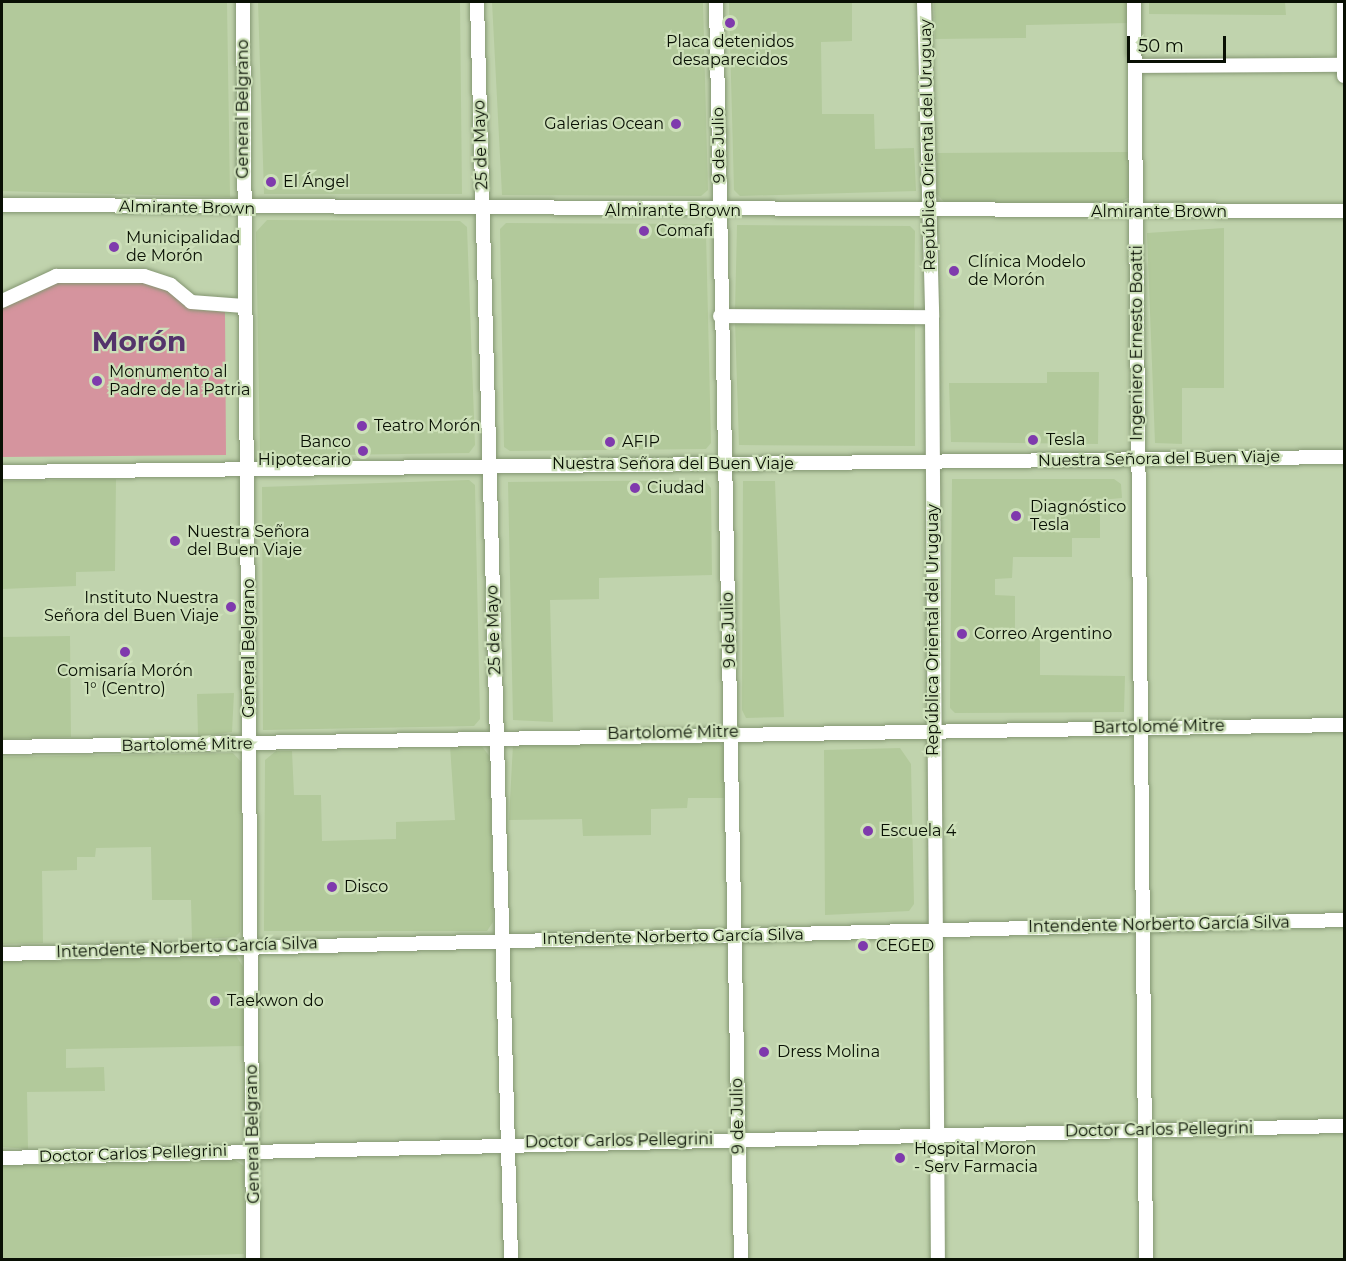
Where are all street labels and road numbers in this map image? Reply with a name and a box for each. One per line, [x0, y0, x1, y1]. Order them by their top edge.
street label: República Oriental del Uruguay [916, 19, 940, 271]
street label: General Belgrano [233, 39, 253, 179]
street label: 25 de Mayo [470, 100, 492, 190]
street label: 9 de Julio [709, 107, 729, 183]
street label: Almirante Brown [119, 197, 255, 219]
street label: Almirante Brown [605, 201, 741, 221]
street label: Almirante Brown [1091, 202, 1227, 222]
street label: Ingeniero Ernesto Boatti [1127, 245, 1147, 441]
street label: Nuestra Señora del Buen Viaje [1038, 447, 1280, 471]
street label: Nuestra Señora del Buen Viaje [552, 454, 794, 474]
street label: República Oriental del Uruguay [923, 504, 943, 756]
street label: General Belgrano [239, 578, 259, 718]
street label: 25 de Mayo [483, 585, 505, 675]
street label: 9 de Julio [718, 592, 740, 668]
street label: Bartolomé Mitre [1093, 716, 1225, 738]
street label: Bartolomé Mitre [607, 722, 739, 744]
street label: Bartolomé Mitre [121, 734, 253, 756]
street label: Intendente Norberto García Silva [1028, 913, 1290, 937]
street label: Intendente Norberto García Silva [542, 925, 804, 949]
street label: Intendente Norberto García Silva [56, 934, 318, 962]
street label: General Belgrano [242, 1064, 264, 1204]
street label: 9 de Julio [728, 1078, 748, 1154]
street label: Doctor Carlos Pellegrini [1065, 1119, 1253, 1141]
street label: Doctor Carlos Pellegrini [525, 1130, 713, 1152]
street label: Doctor Carlos Pellegrini [39, 1141, 227, 1167]

